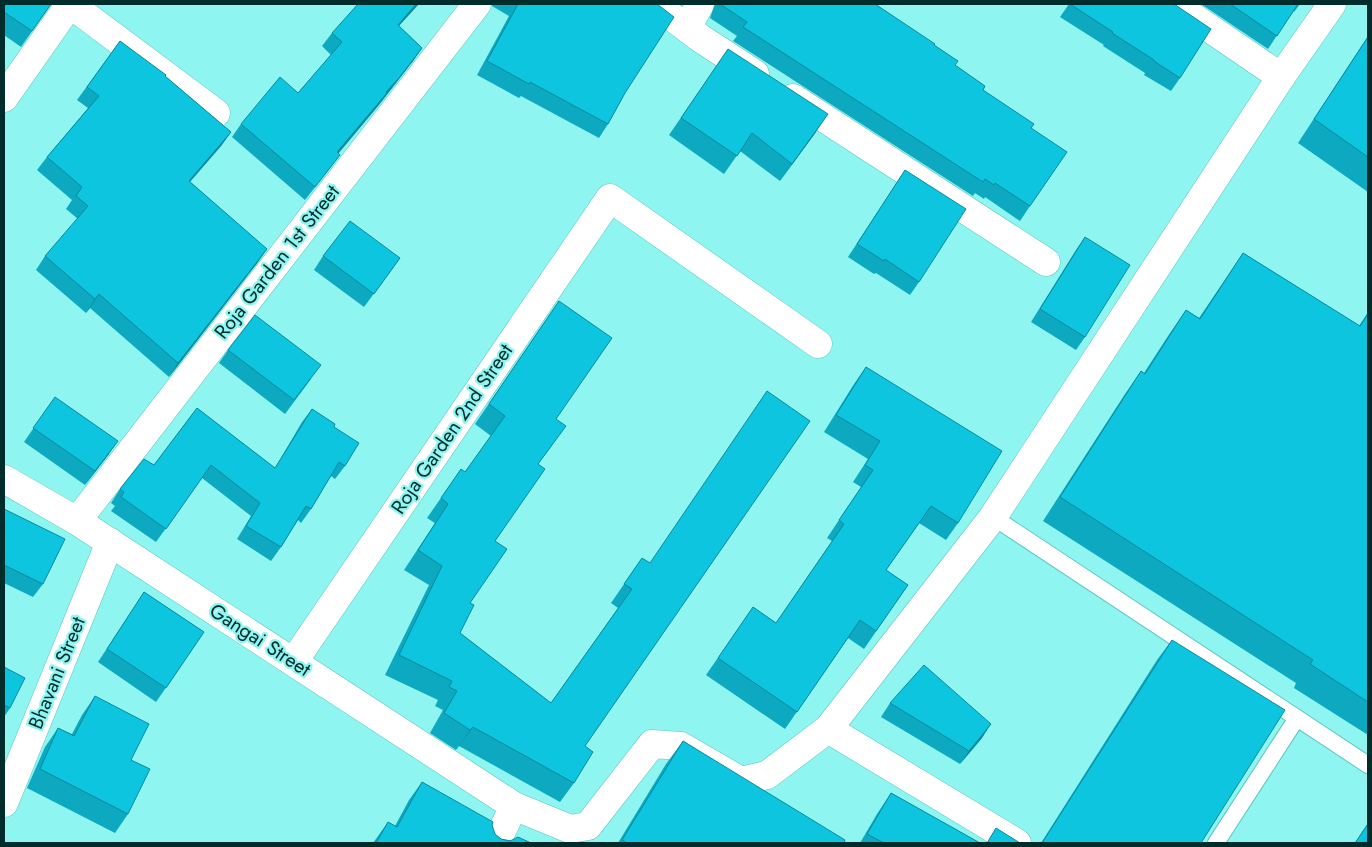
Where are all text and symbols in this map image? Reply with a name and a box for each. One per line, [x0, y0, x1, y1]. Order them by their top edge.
street label: Roja Garden 1st Street [208, 179, 347, 345]
street label: Roja Garden 2nd Street [384, 338, 520, 520]
street label: Gangai Street [204, 596, 317, 684]
street label: Bhavani Street [21, 612, 93, 734]

